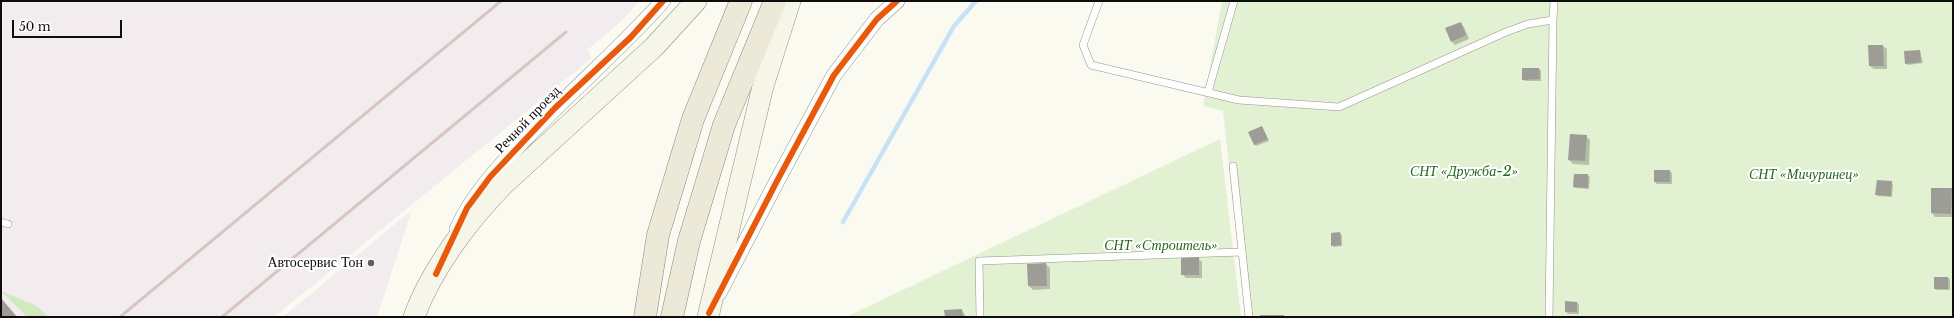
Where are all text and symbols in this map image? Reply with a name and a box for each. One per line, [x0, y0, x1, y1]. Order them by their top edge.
scale bar [14, 12, 124, 38]
text: 50 m [19, 19, 51, 34]
street label: Речной проезд [492, 83, 564, 157]
park label: СНТ «Дружба-2» [1410, 164, 1518, 180]
park label: СНТ «Мичуринец» [1749, 167, 1859, 183]
park label: СНТ «Строитель» [1104, 238, 1218, 254]
place label: Автосервис Тон [267, 255, 363, 271]
marker: Автосервис Тон [366, 258, 376, 268]

